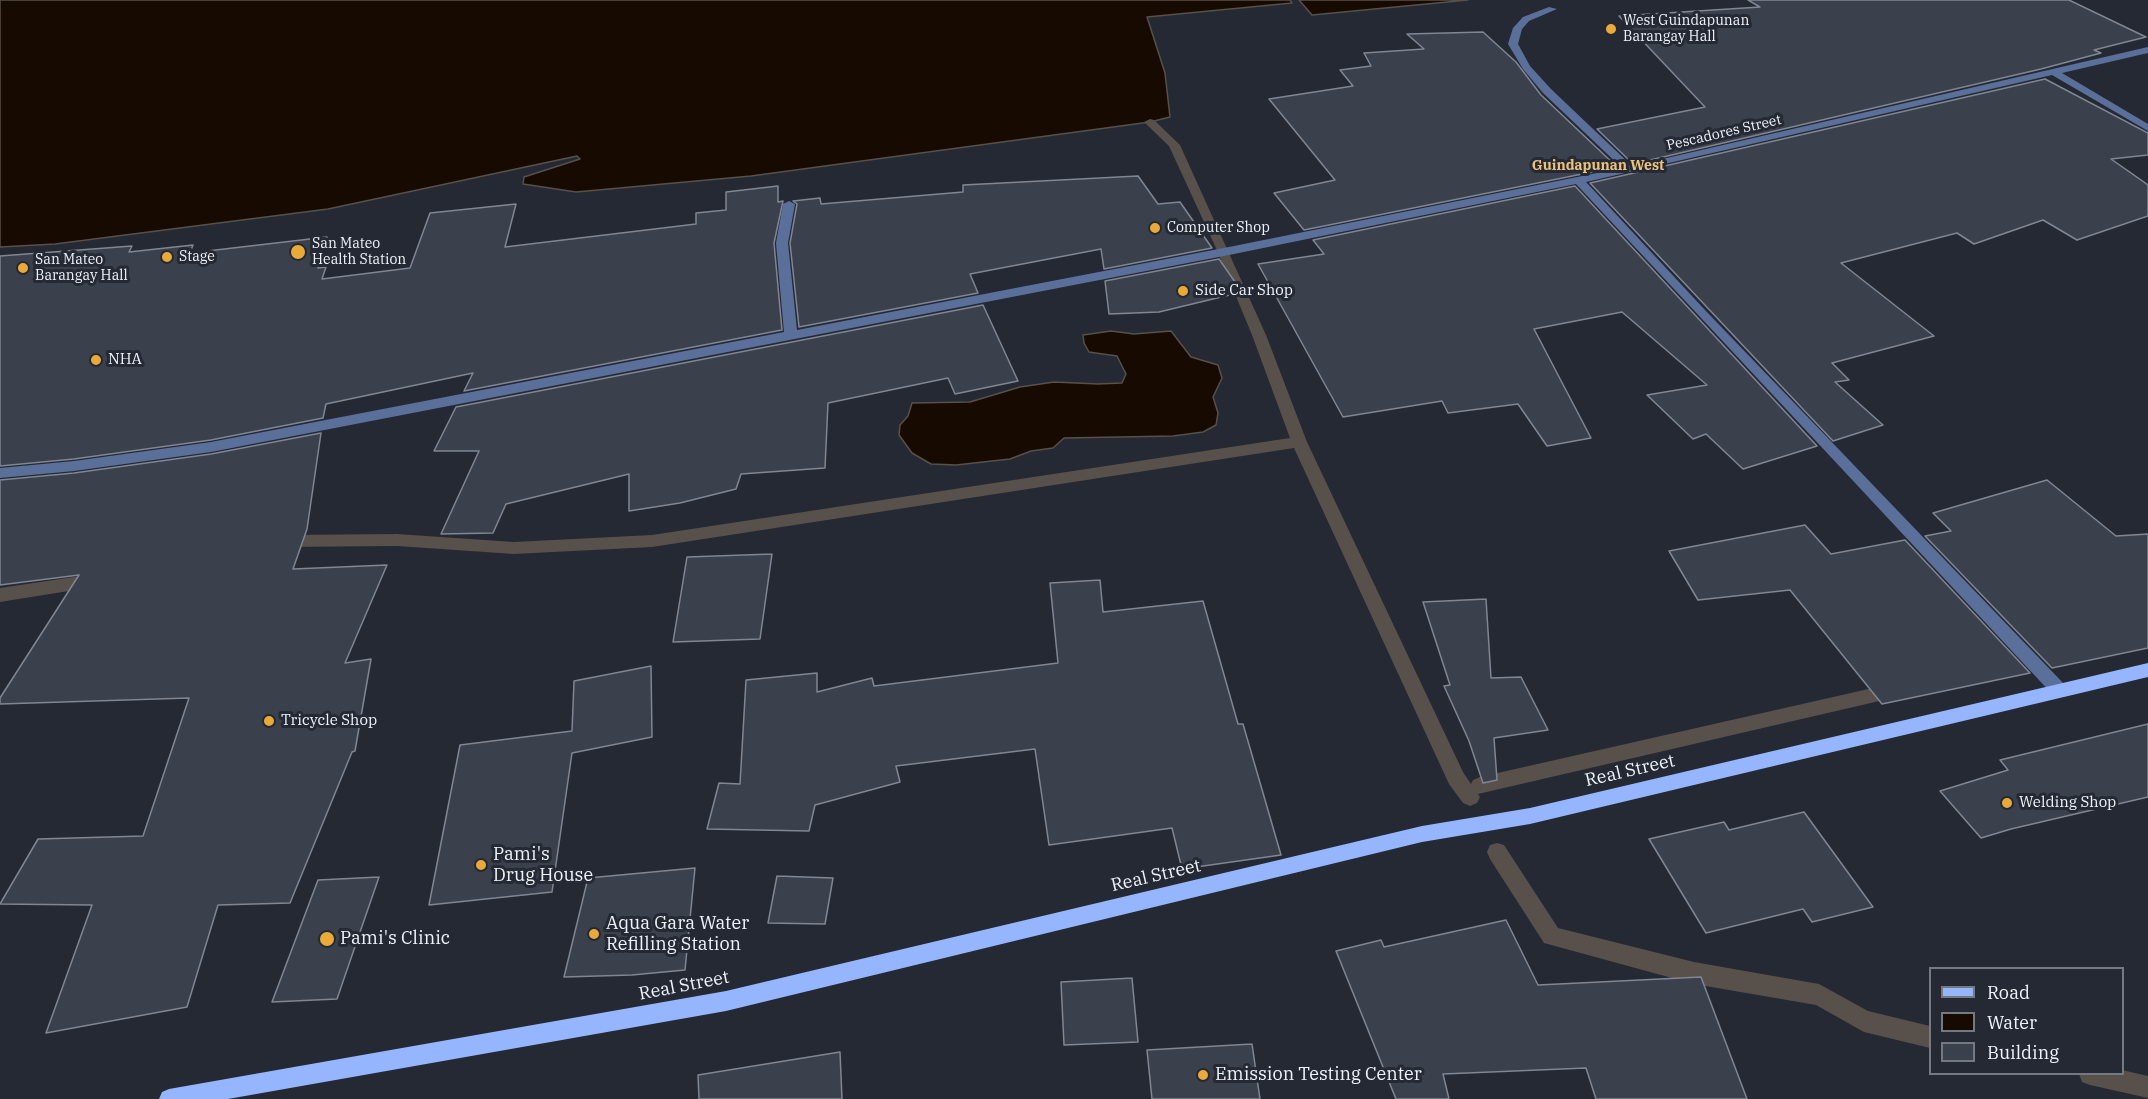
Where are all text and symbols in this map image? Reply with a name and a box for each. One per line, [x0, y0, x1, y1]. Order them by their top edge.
place label: West Guindapunan Barangay Hall [1623, 13, 1749, 46]
marker: West Guindapunan Barangay Hall [1604, 22, 1618, 36]
street label: Pescadores Street [1665, 112, 1783, 154]
district label: Guindapunan West [1532, 158, 1664, 174]
place label: Computer Shop [1167, 220, 1270, 236]
marker: Computer Shop [1148, 221, 1162, 235]
place label: San Mateo Health Station [312, 236, 406, 268]
marker: San Mateo Health Station [289, 243, 307, 261]
place label: Stage [179, 249, 215, 265]
marker: Stage [160, 250, 174, 264]
place label: San Mateo Barangay Hall [35, 252, 128, 284]
marker: San Mateo Barangay Hall [16, 261, 30, 275]
place label: Side Car Shop [1195, 282, 1293, 300]
marker: Side Car Shop [1176, 284, 1190, 298]
place label: NHA [108, 351, 142, 369]
marker: NHA [89, 353, 103, 367]
place label: Tricycle Shop [281, 712, 377, 730]
marker: Tricycle Shop [262, 714, 276, 728]
street label: Real Street [1583, 750, 1677, 792]
place label: Welding Shop [2019, 794, 2116, 812]
marker: Welding Shop [2000, 796, 2014, 810]
place label: Pami's Drug House [493, 844, 593, 886]
street label: Real Street [1109, 855, 1203, 897]
marker: Pami's Drug House [474, 858, 488, 872]
place label: Aqua Gara Water Refilling Station [606, 913, 749, 956]
marker: Aqua Gara Water Refilling Station [587, 927, 601, 941]
place label: Pami's Clinic [340, 928, 450, 950]
marker: Pami's Clinic [318, 930, 336, 948]
street label: Real Street [637, 967, 731, 1005]
legend [1929, 967, 2124, 1075]
text: Road [1987, 981, 2030, 1004]
text: Water [1987, 1011, 2037, 1034]
text: Building [1987, 1041, 2059, 1064]
place label: Emission Testing Center [1215, 1064, 1422, 1086]
marker: Emission Testing Center [1196, 1068, 1210, 1082]

